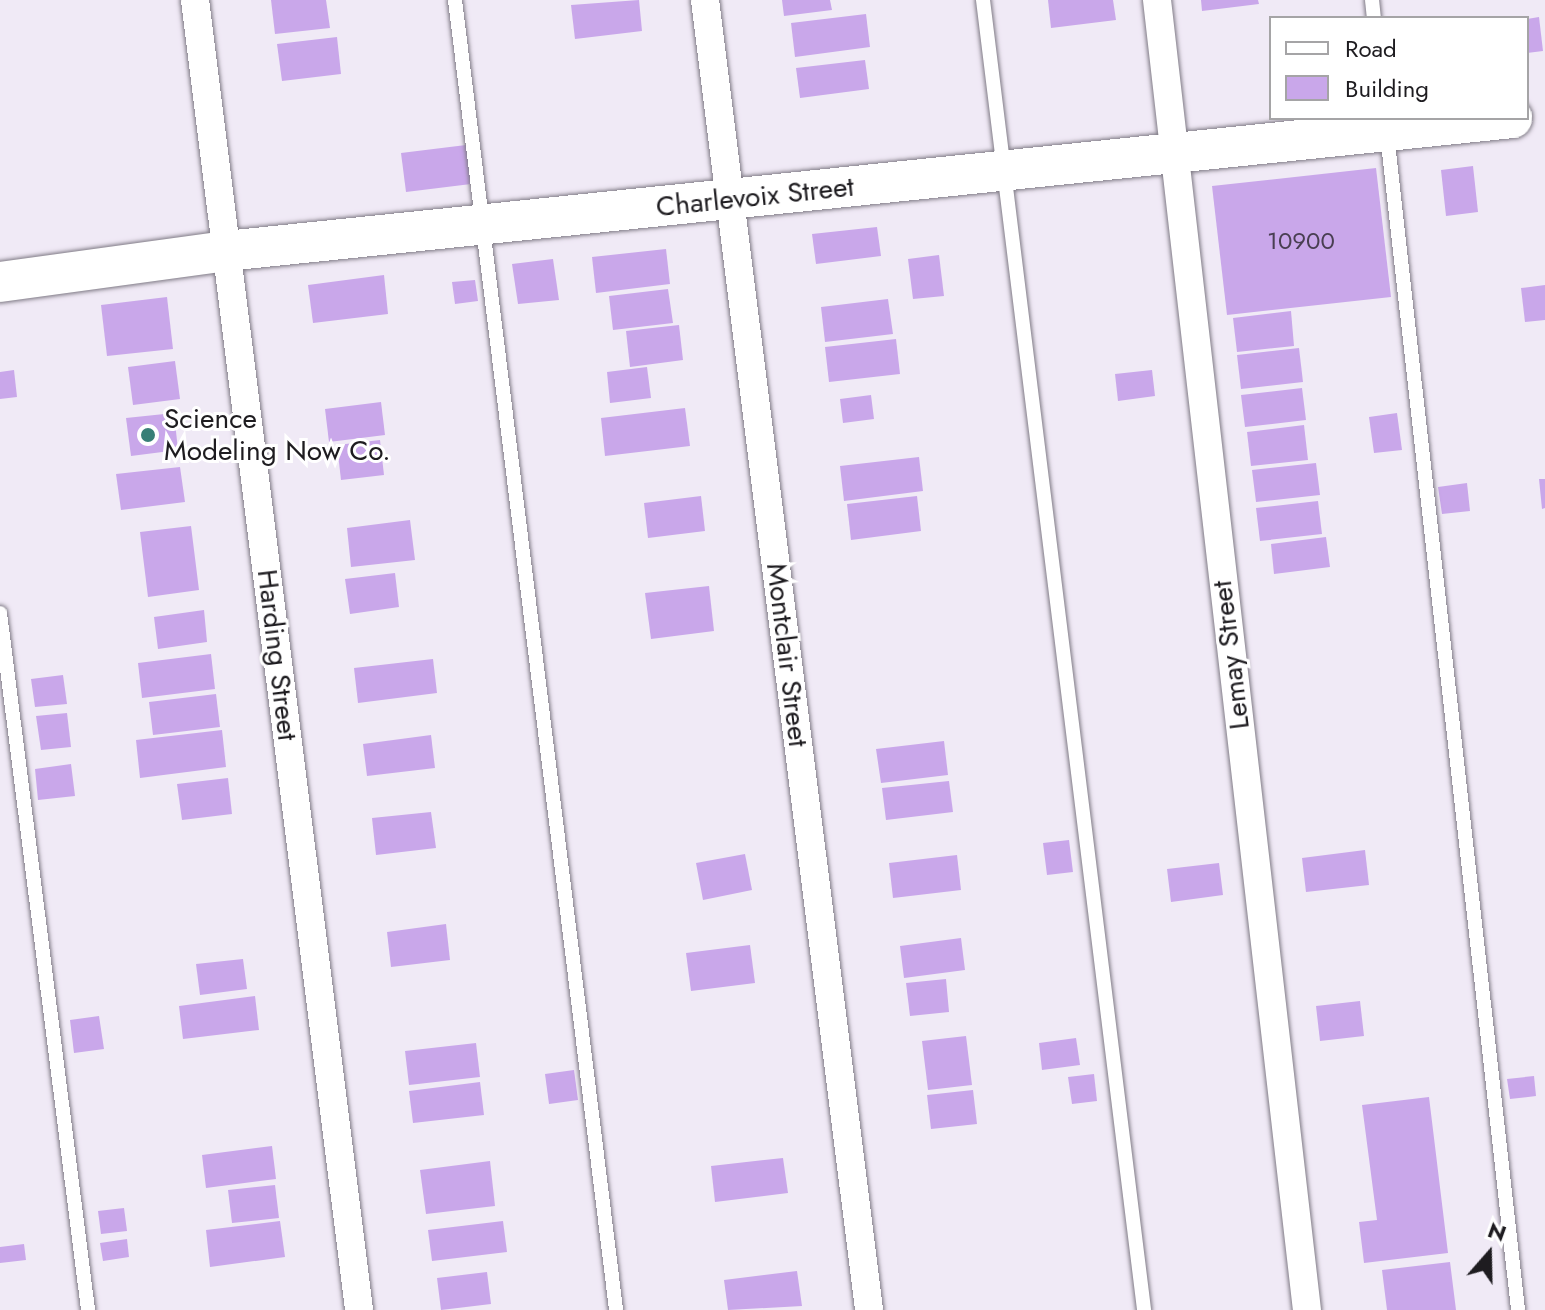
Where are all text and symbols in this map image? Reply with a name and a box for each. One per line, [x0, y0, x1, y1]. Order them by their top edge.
legend [1269, 16, 1529, 120]
text: Road [1345, 31, 1397, 66]
text: Building [1345, 71, 1429, 106]
street label: Charlevoix Street [654, 170, 856, 224]
house number: 10900 [1267, 227, 1335, 255]
place label: Science Modeling Now Co. [164, 402, 391, 468]
marker: Science Modeling Now Co. [139, 426, 157, 444]
street label: Montclair Street [759, 561, 815, 749]
street label: Harding Street [250, 567, 304, 743]
street label: Lemay Street [1205, 579, 1257, 731]
text: N [1484, 1213, 1511, 1249]
north arrow [1449, 1214, 1529, 1294]

